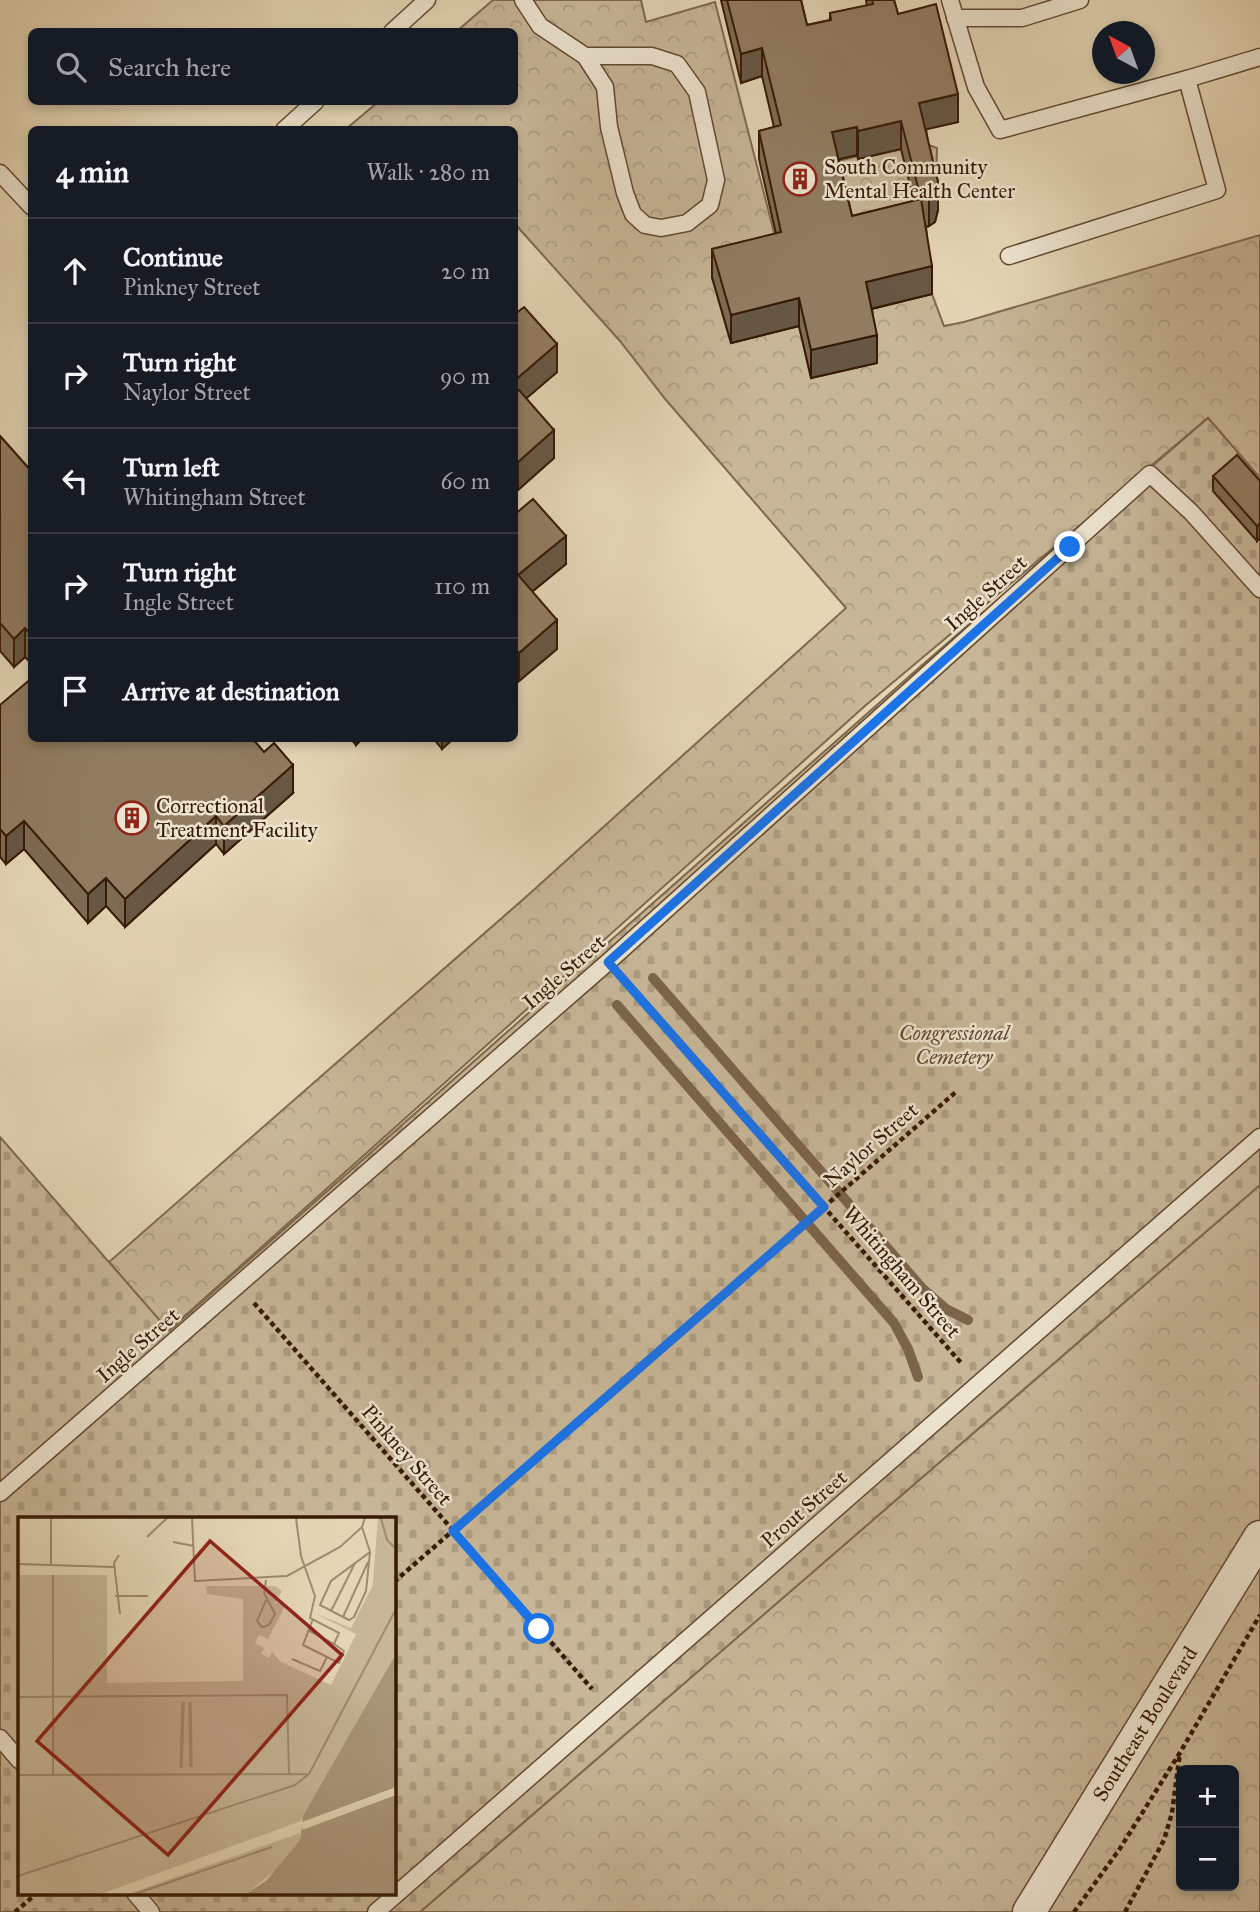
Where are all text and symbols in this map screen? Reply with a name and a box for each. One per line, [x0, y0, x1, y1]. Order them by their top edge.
north arrow [1092, 21, 1155, 84]
search box [28, 28, 518, 105]
icon: search [52, 48, 90, 86]
text: Search here [108, 51, 231, 83]
text: 4 min [56, 154, 129, 190]
place label: South Community Mental Health Center [824, 154, 1015, 204]
text: Walk · 280 m [366, 158, 490, 186]
building icon: South Community Mental Health Center [781, 160, 819, 198]
text: Continue [123, 241, 223, 273]
icon: ahead [56, 252, 94, 290]
text: 20 m [441, 257, 490, 285]
text: Pinkney Street [123, 273, 260, 301]
text: Turn right [123, 346, 236, 378]
icon: right [56, 357, 94, 395]
text: 90 m [440, 362, 490, 390]
text: Naylor Street [123, 378, 251, 406]
text: Turn left [123, 451, 219, 483]
icon: left [56, 462, 94, 500]
text: 60 m [441, 467, 490, 495]
text: Whitingham Street [123, 483, 306, 511]
route end [1054, 531, 1085, 562]
street label: Ingle Street [940, 549, 1033, 637]
text: Turn right [123, 556, 236, 588]
icon: right [56, 567, 94, 605]
text: 110 m [434, 572, 490, 600]
text: Ingle Street [123, 588, 234, 616]
icon: arrive [56, 672, 94, 710]
text: Arrive at destination [123, 675, 340, 707]
place label: Correctional Treatment Facility [156, 793, 319, 843]
building icon: Correctional Treatment Facility [113, 799, 151, 837]
street label: Ingle Street [517, 929, 611, 1015]
park label: Congressional Cemetery [899, 1020, 1011, 1070]
street label: Naylor Street [818, 1097, 924, 1193]
street label: Whitingham Street [838, 1201, 967, 1344]
street label: Ingle Street [91, 1302, 185, 1388]
street label: Pinkney Street [356, 1399, 458, 1511]
street label: Prout Street [756, 1464, 853, 1553]
inset map [18, 1517, 396, 1895]
route start [523, 1613, 554, 1644]
street label: Southeast Boulevard [1087, 1641, 1203, 1806]
map controls [1176, 1765, 1239, 1891]
button: + [1176, 1765, 1239, 1828]
button: − [1176, 1828, 1239, 1891]

